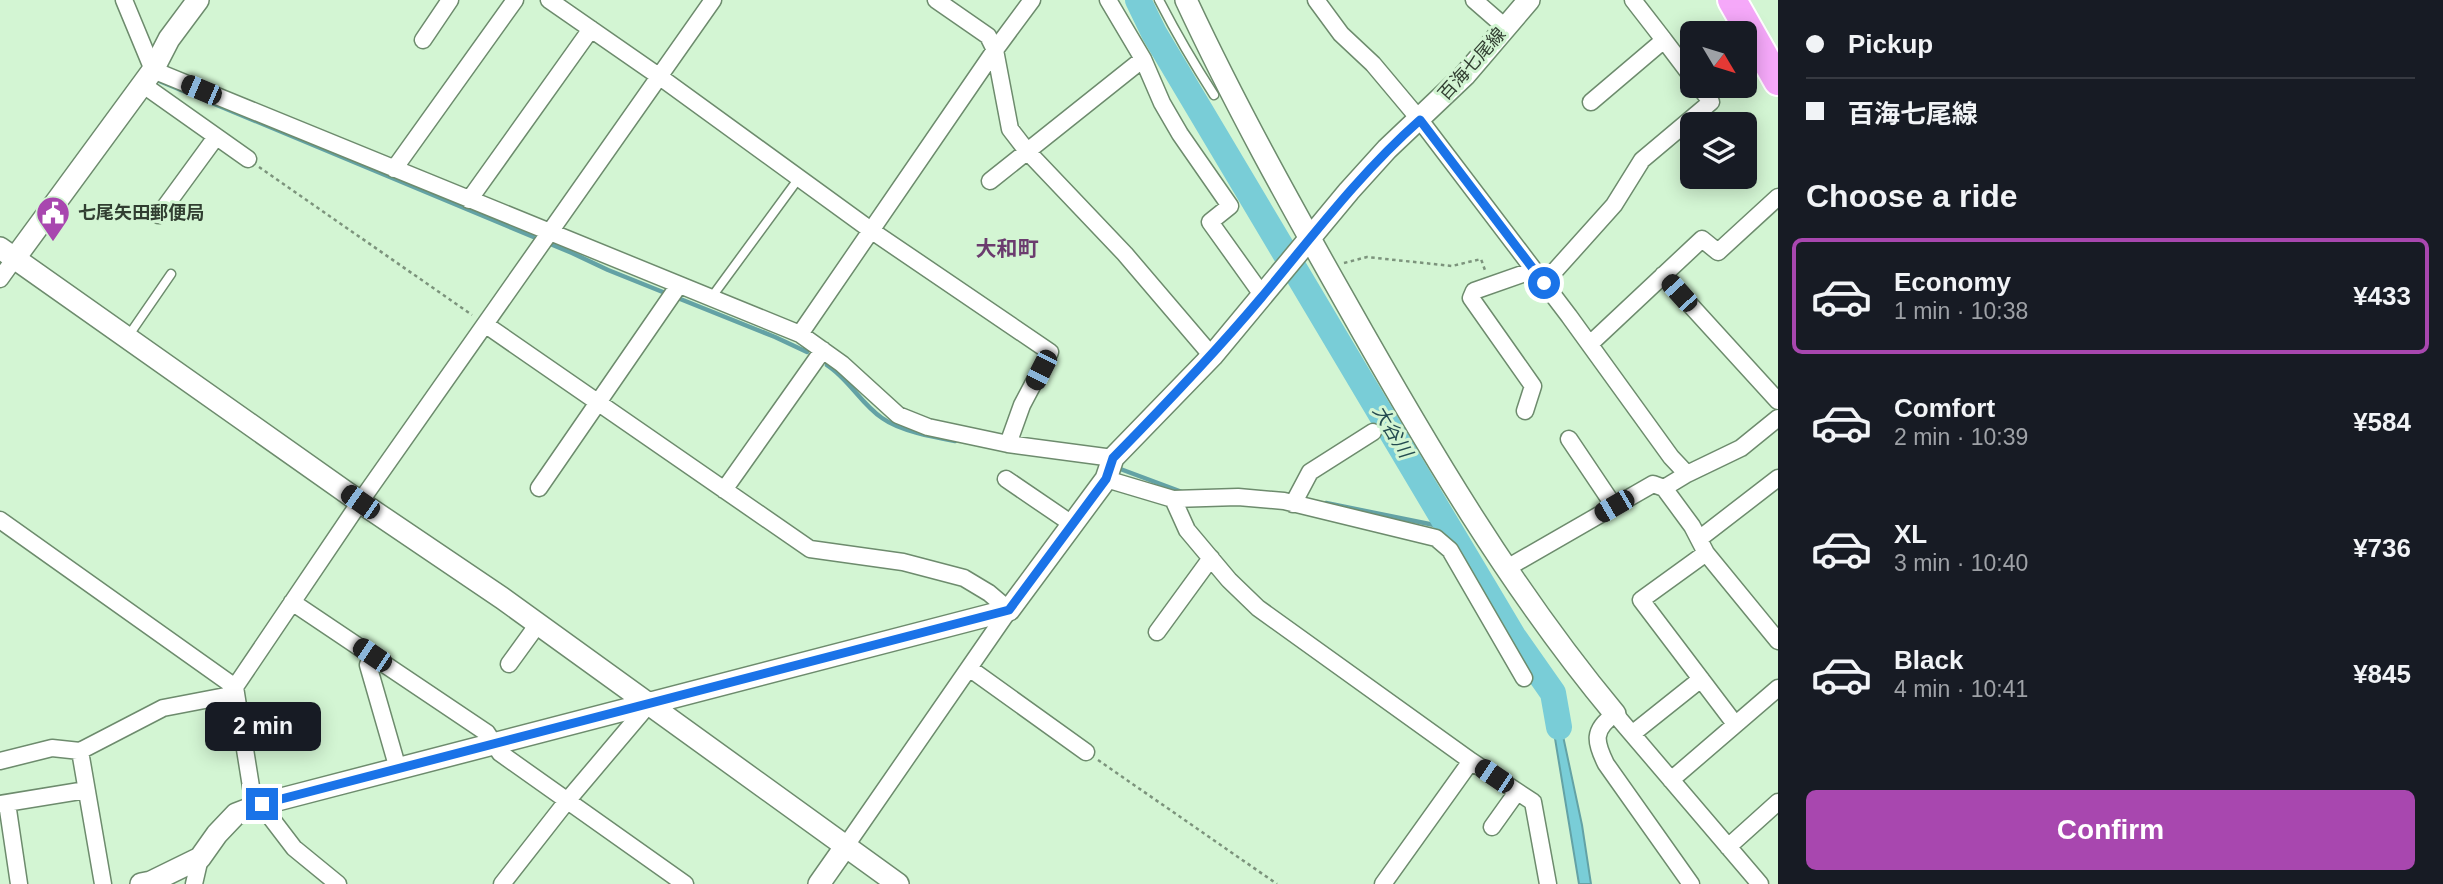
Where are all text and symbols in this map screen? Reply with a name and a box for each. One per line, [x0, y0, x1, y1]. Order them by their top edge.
north arrow [1680, 21, 1757, 98]
map controls [1680, 21, 1757, 189]
street label: 百海七尾線 [1434, 24, 1510, 104]
text: Pickup [1848, 29, 1933, 59]
car [178, 72, 225, 108]
text: 百海七尾線 [1848, 99, 1978, 129]
button: layers [1680, 112, 1757, 189]
text: Choose a ride [1806, 178, 2018, 214]
public building icon: 七尾矢田郵便局 [34, 194, 72, 243]
place label: 七尾矢田郵便局 [78, 203, 204, 223]
district label: 大和町 [976, 237, 1039, 260]
icon: car [1810, 265, 1873, 328]
route start [1528, 267, 1560, 299]
text: Economy [1894, 267, 2011, 297]
car [1658, 270, 1701, 316]
text: ¥433 [2353, 281, 2411, 311]
text: 1 min · 10:38 [1894, 298, 2028, 324]
car [1023, 347, 1060, 393]
icon: car [1810, 391, 1873, 454]
text: Comfort [1894, 393, 1995, 423]
water label: 大谷川 [1369, 401, 1417, 463]
text: ¥584 [2353, 407, 2411, 437]
text: 2 min · 10:39 [1894, 424, 2028, 450]
car [337, 481, 384, 523]
car [1591, 486, 1638, 526]
icon: car [1810, 517, 1873, 580]
text: XL [1894, 519, 1927, 549]
text: ¥736 [2353, 533, 2411, 563]
text: 3 min · 10:40 [1894, 550, 2028, 576]
car [349, 635, 396, 675]
icon: car [1810, 643, 1873, 706]
text: Black [1894, 645, 1963, 675]
text: ¥845 [2353, 659, 2411, 689]
text: 4 min · 10:41 [1894, 676, 2028, 702]
callout: 2 min [204, 702, 320, 752]
text: 2 min [233, 713, 293, 739]
car [1471, 756, 1518, 796]
route end [246, 788, 278, 820]
button: Confirm [1806, 790, 2415, 870]

